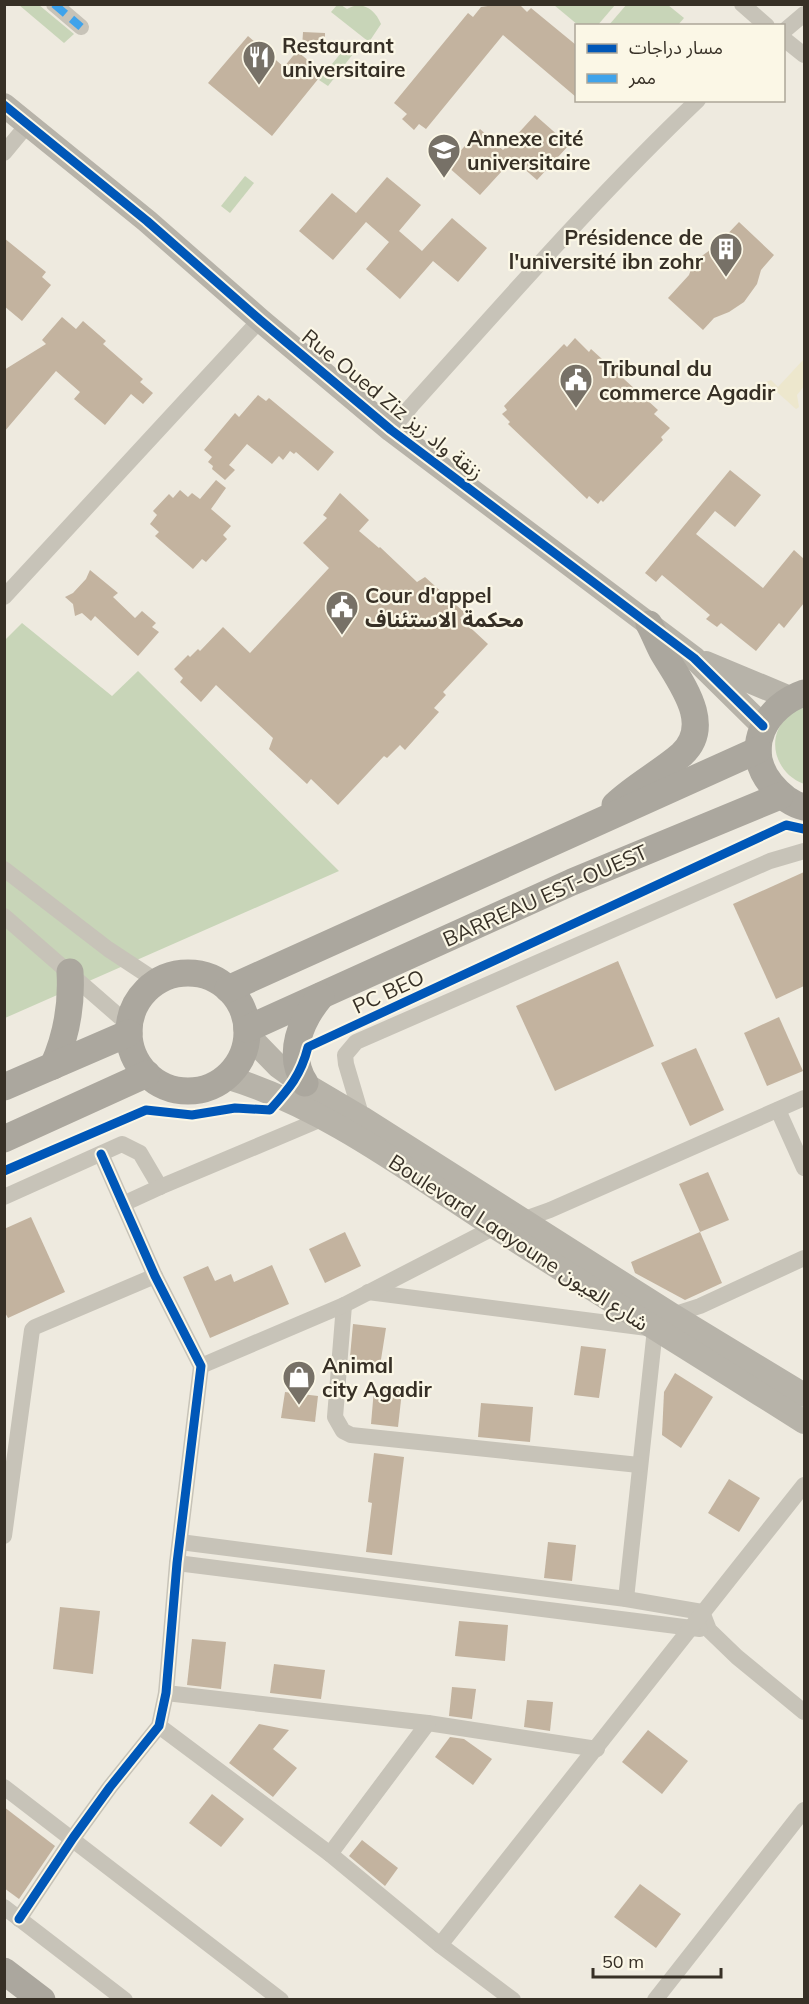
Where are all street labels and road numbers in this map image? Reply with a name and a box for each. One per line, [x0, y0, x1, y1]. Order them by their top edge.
street label: Rue Oued Ziz زنقة واد زيز [297, 323, 489, 485]
street label: BARREAU EST-OUEST [439, 838, 652, 952]
street label: PC BEO [348, 963, 428, 1019]
street label: Boulevard Laayoune شارع العيون [383, 1148, 654, 1338]

